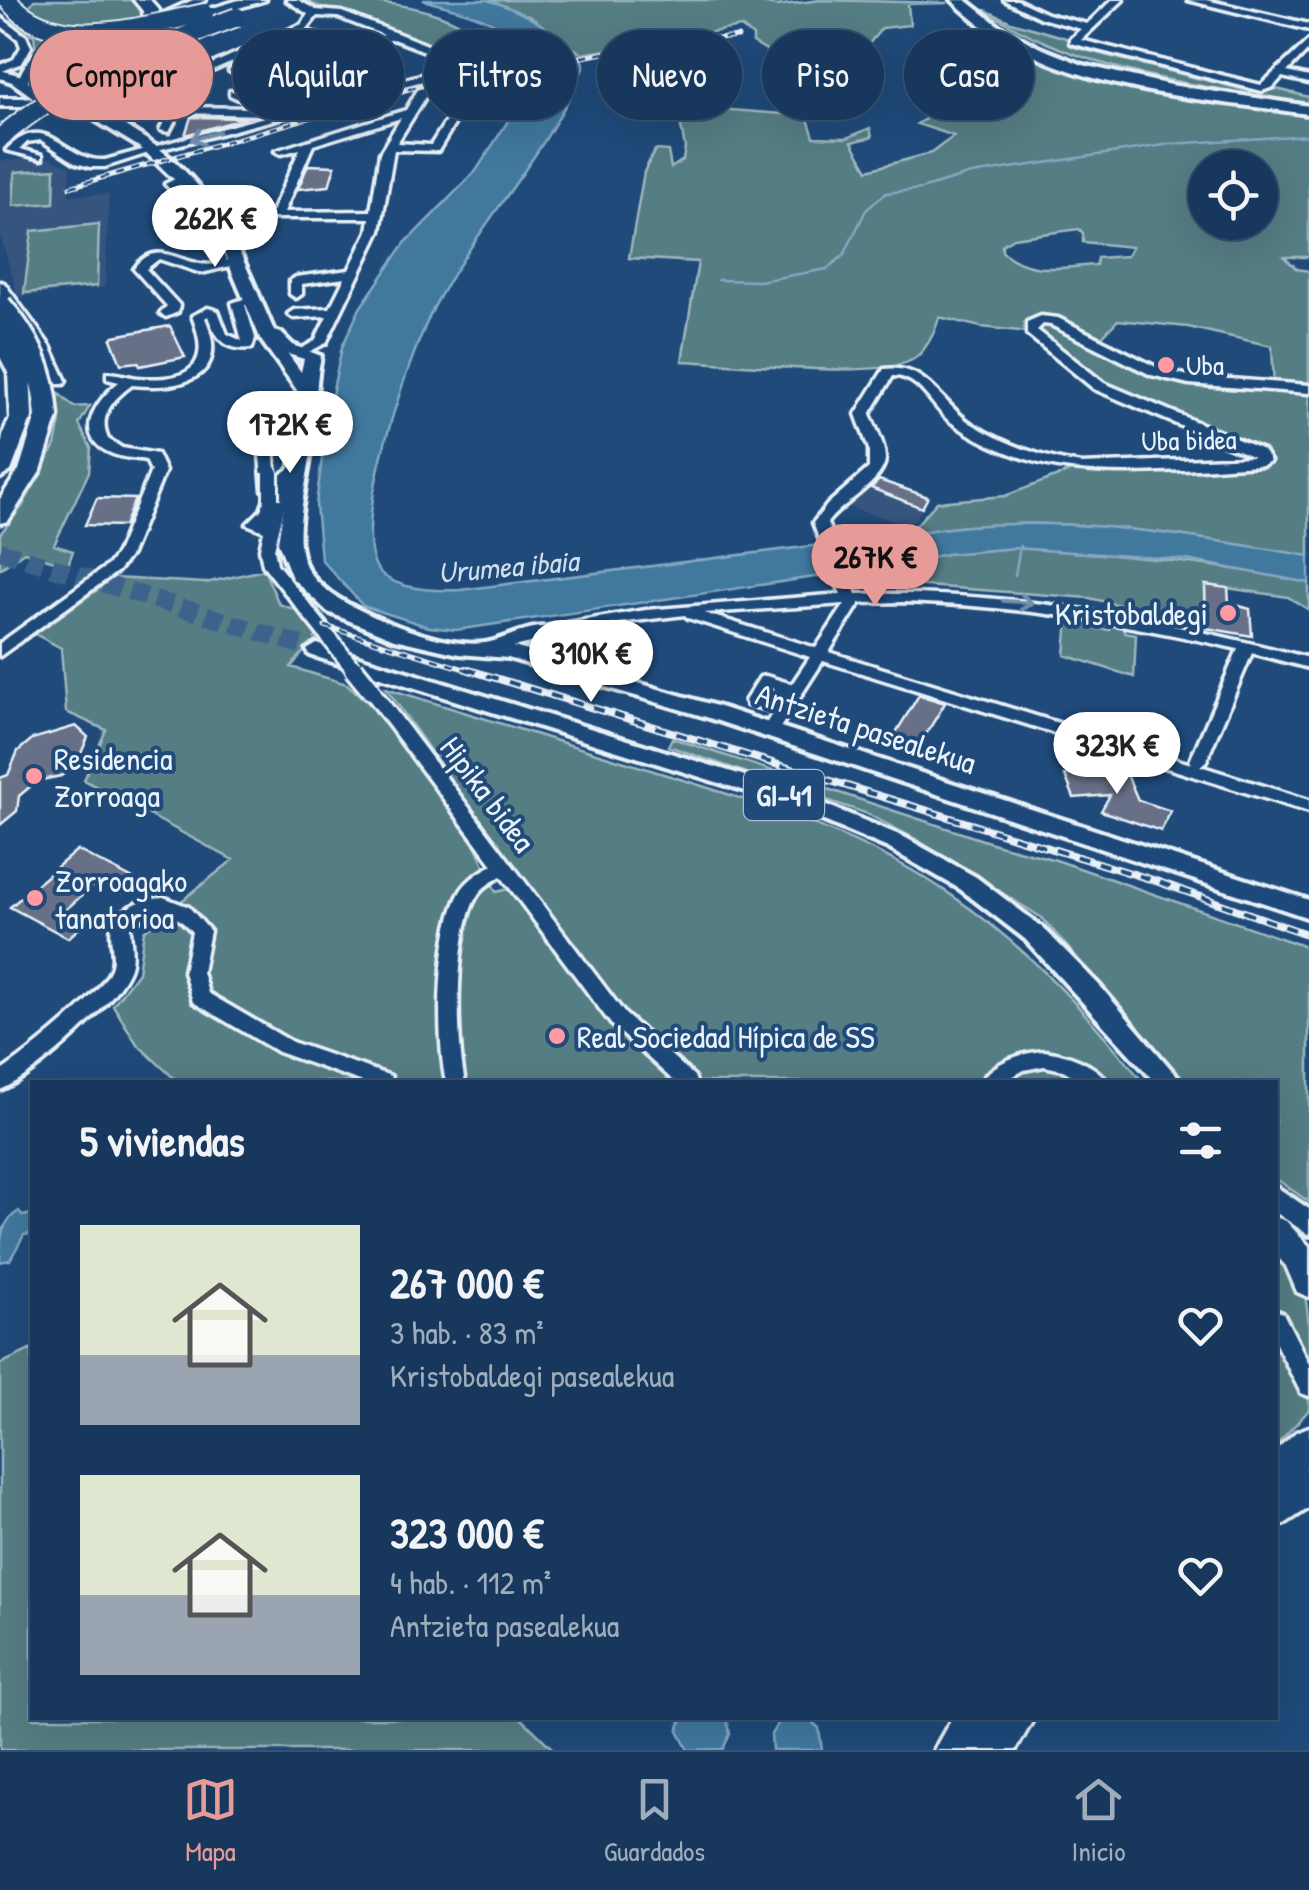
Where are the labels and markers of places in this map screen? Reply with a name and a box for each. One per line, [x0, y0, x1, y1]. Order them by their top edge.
pin: 262K € [134, 185, 296, 270]
place label: Uba [1186, 346, 1224, 384]
marker: Uba [1155, 354, 1177, 376]
pin: 172K € [209, 391, 371, 476]
pin: 267K € [794, 524, 956, 609]
place label: Kristobaldegi [1055, 592, 1208, 635]
marker: Kristobaldegi [1217, 602, 1239, 624]
pin: 310K € [510, 620, 672, 705]
pin: 323K € [1036, 712, 1198, 797]
place label: Residencia Zorroaga [54, 737, 173, 817]
marker: Residencia Zorroaga [23, 765, 45, 787]
place label: Zorroagako tanatorioa [55, 859, 187, 939]
marker: Zorroagako tanatorioa [24, 887, 46, 909]
place label: Real Sociedad Hípica de SS [577, 1015, 875, 1058]
marker: Real Sociedad Hípica de SS [546, 1025, 568, 1047]

